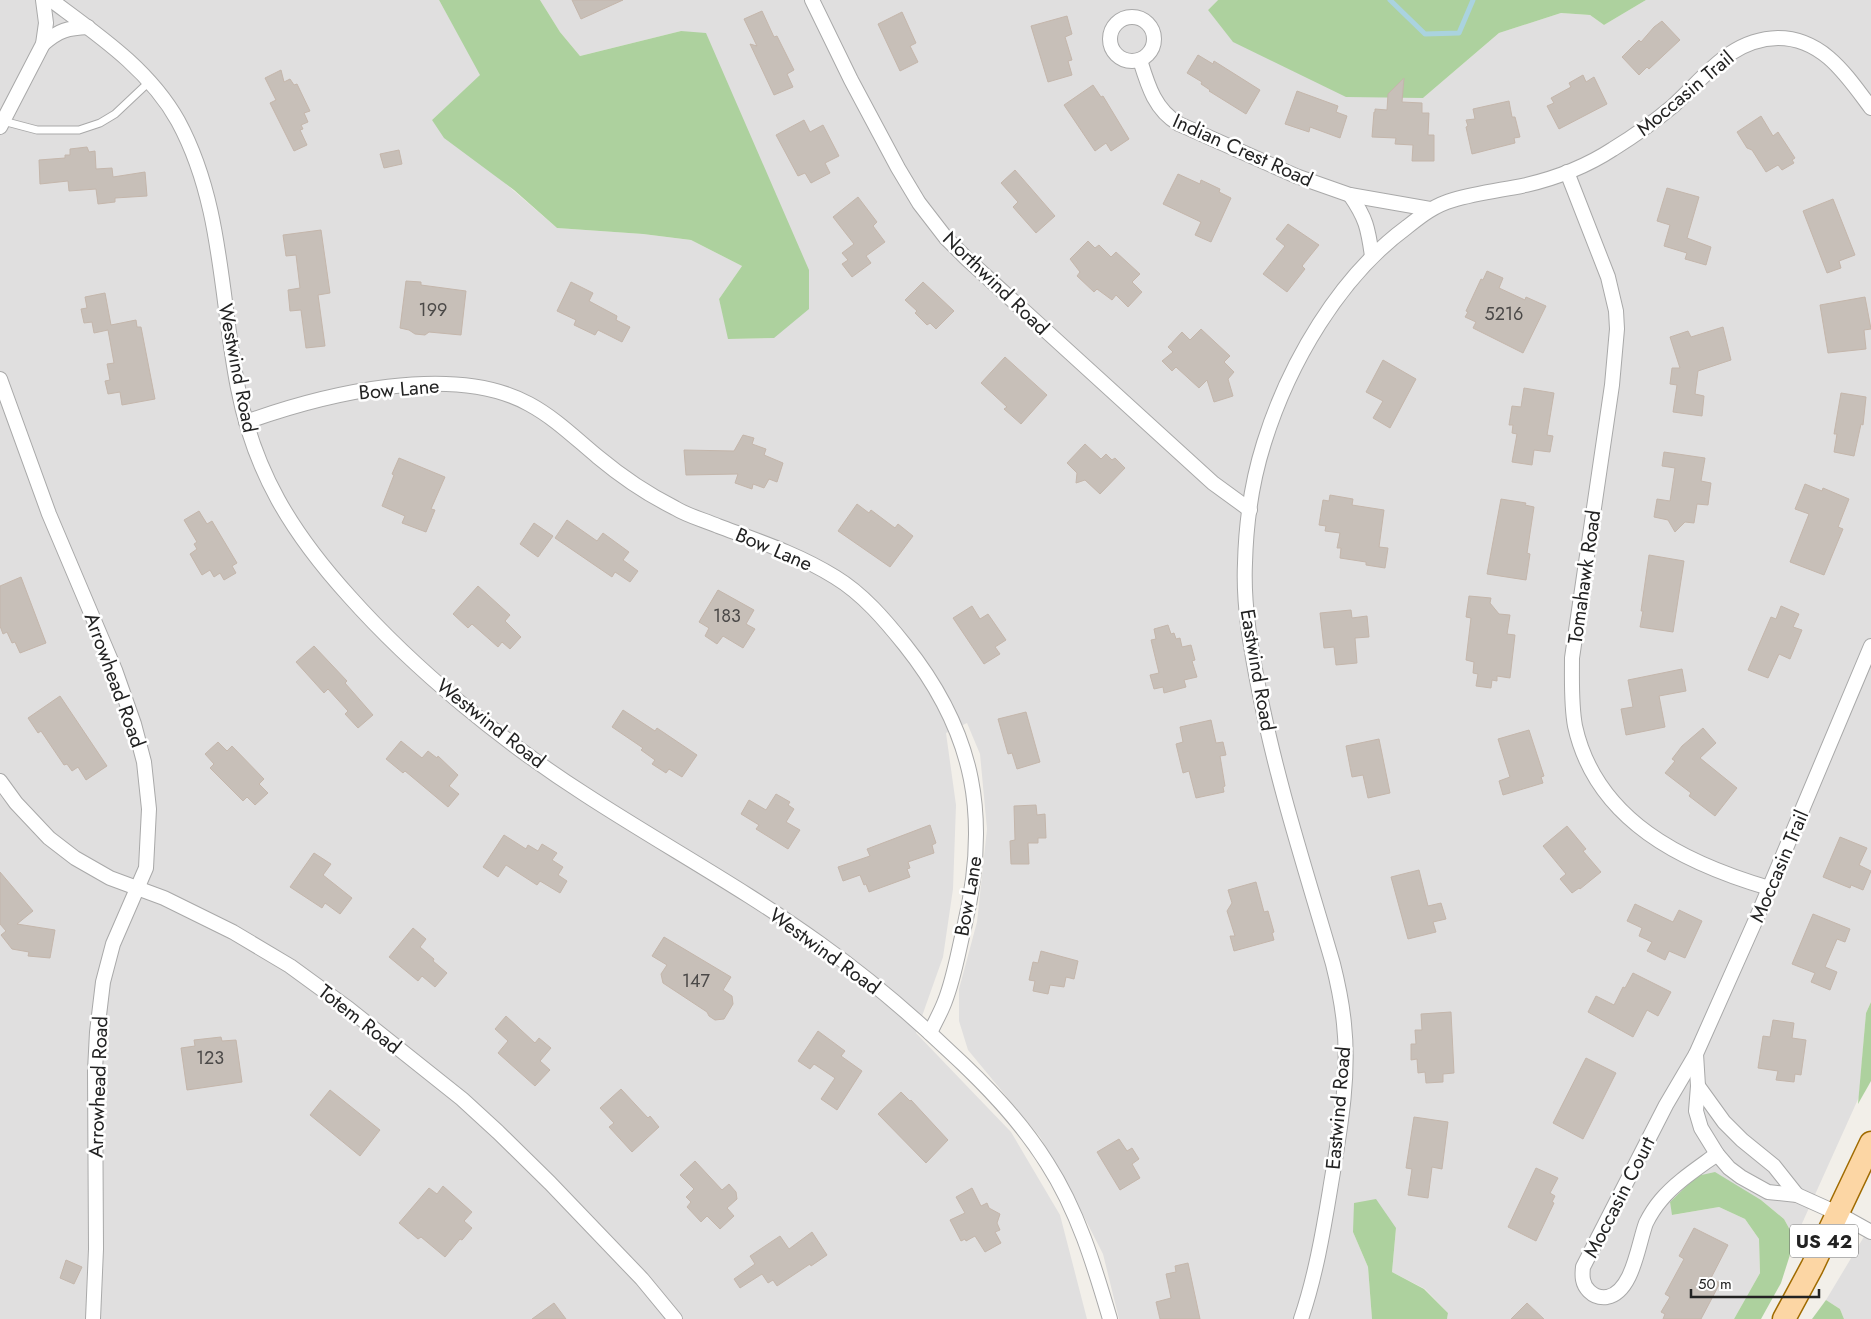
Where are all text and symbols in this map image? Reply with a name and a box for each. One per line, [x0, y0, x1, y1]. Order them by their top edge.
street label: Moccasin Trail [1630, 44, 1740, 143]
street label: Indian Crest Road [1168, 107, 1318, 194]
street label: Northwind Road [936, 225, 1055, 342]
house number: 199 [419, 297, 447, 323]
street label: Westwind Road [211, 301, 264, 435]
house number: 5216 [1485, 301, 1523, 327]
street label: Bow Lane [358, 372, 441, 407]
street label: Tomahawk Road [1561, 508, 1608, 646]
street label: Bow Lane [731, 520, 817, 579]
house number: 183 [713, 603, 741, 629]
street label: Eastwind Road [1233, 607, 1282, 733]
street label: Arrowhead Road [77, 609, 152, 752]
street label: Westwind Road [430, 672, 551, 775]
street label: Moccasin Trail [1743, 805, 1816, 927]
street label: Bow Lane [947, 854, 990, 938]
street label: Westwind Road [763, 901, 886, 1002]
house number: 147 [682, 968, 711, 994]
street label: Totem Road [312, 978, 407, 1061]
street label: Arrowhead Road [82, 1016, 115, 1158]
house number: 123 [196, 1045, 224, 1071]
street label: Eastwind Road [1319, 1045, 1358, 1171]
street label: Moccasin Court [1576, 1131, 1663, 1263]
road number: US 42 [1790, 1224, 1858, 1258]
scale bar [1691, 1266, 1818, 1298]
text: 50 m [1698, 1273, 1732, 1295]

